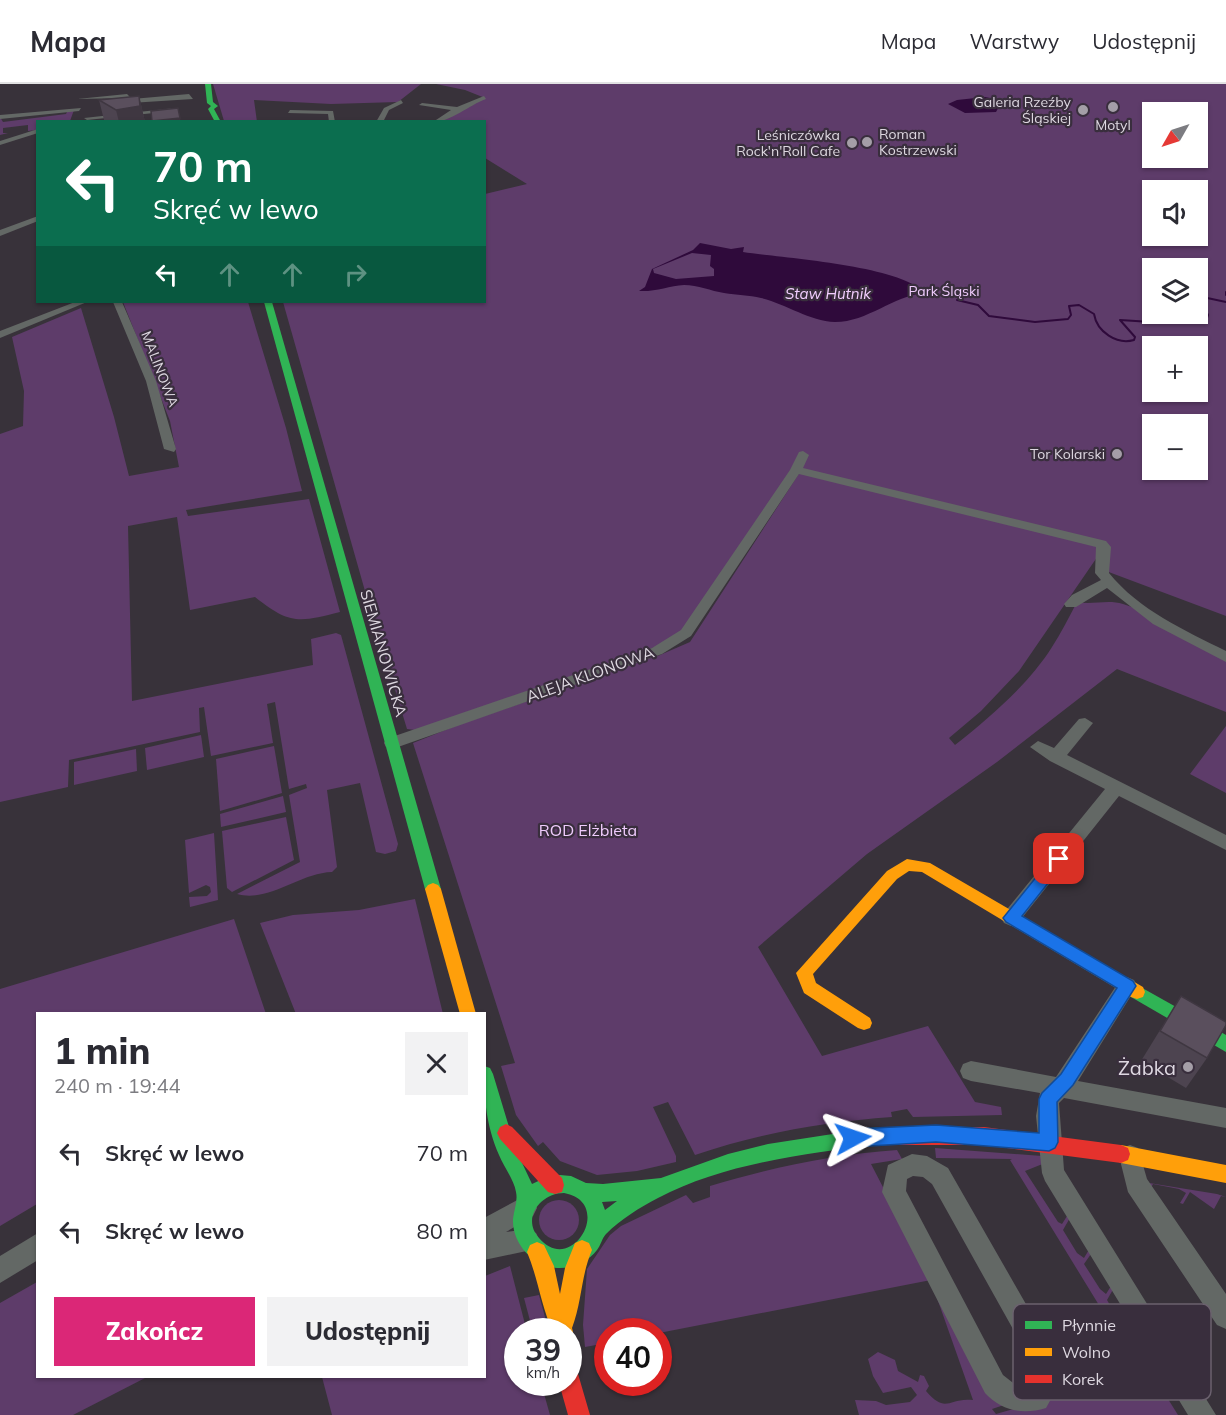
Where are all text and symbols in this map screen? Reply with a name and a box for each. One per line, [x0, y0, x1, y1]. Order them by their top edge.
text: Mapa [30, 24, 106, 59]
text: Mapa [881, 28, 936, 54]
text: Warstwy [969, 28, 1059, 54]
text: Udostępnij [1092, 28, 1196, 54]
place label: Galeria Rzeźby Śląskiej [974, 93, 1072, 127]
marker: Motyl [1106, 100, 1120, 114]
north arrow [1142, 102, 1208, 168]
map controls [1142, 102, 1208, 480]
marker: Galeria Rzeźby Śląskiej [1076, 103, 1090, 117]
place label: Motyl [1095, 116, 1131, 134]
place label: Roman Kostrzewski [879, 125, 957, 159]
place label: Leśniczówka Rock'n'Roll Cafe [736, 126, 840, 160]
marker: Roman Kostrzewski [860, 135, 874, 149]
marker: Leśniczówka Rock'n'Roll Cafe [845, 136, 859, 150]
text: 70 m [153, 140, 253, 193]
icon: left [54, 144, 132, 222]
button: sound [1142, 180, 1208, 246]
text: Skręć w lewo [153, 192, 319, 226]
icon: left [150, 258, 183, 291]
icon: ahead [213, 258, 246, 291]
icon: ahead [276, 258, 309, 291]
icon: right [339, 258, 372, 291]
button: layers [1142, 258, 1208, 324]
park label: Park Śląski [908, 282, 980, 300]
water label: Staw Hutnik [785, 284, 872, 303]
street label: MALINOWA [137, 329, 183, 410]
button: + [1142, 336, 1208, 402]
button: − [1142, 414, 1208, 480]
place label: Tor Kolarski [1030, 445, 1105, 463]
marker: Tor Kolarski [1110, 447, 1124, 461]
street label: SIEMIANOWICKA [356, 587, 412, 719]
street label: ALEJA KLONOWA [523, 642, 657, 706]
park label: ROD Elżbieta [539, 820, 637, 840]
pin [1033, 833, 1084, 884]
icon: arrive [1042, 842, 1075, 875]
text: 1 min [54, 1028, 150, 1073]
button: close [405, 1032, 468, 1095]
place label: Żabka [1118, 1055, 1176, 1080]
marker: Żabka [1181, 1060, 1195, 1074]
text: 240 m · 19:44 [54, 1073, 180, 1098]
position arrow [821, 1106, 885, 1170]
icon: left [54, 1137, 87, 1170]
text: Skręć w lewo [105, 1139, 244, 1167]
text: 70 m [417, 1139, 468, 1167]
icon: left [54, 1215, 87, 1248]
text: Skręć w lewo [105, 1217, 244, 1245]
text: 80 m [417, 1217, 468, 1245]
button: Zakończ [54, 1297, 255, 1366]
button: Udostępnij [267, 1297, 468, 1366]
legend [1013, 1304, 1211, 1400]
text: Płynnie [1062, 1315, 1116, 1335]
speed limit sign: 40 [594, 1318, 672, 1396]
text: 39 [525, 1331, 561, 1369]
text: Wolno [1062, 1342, 1110, 1362]
text: km/h [526, 1363, 560, 1382]
text: Korek [1062, 1369, 1105, 1389]

